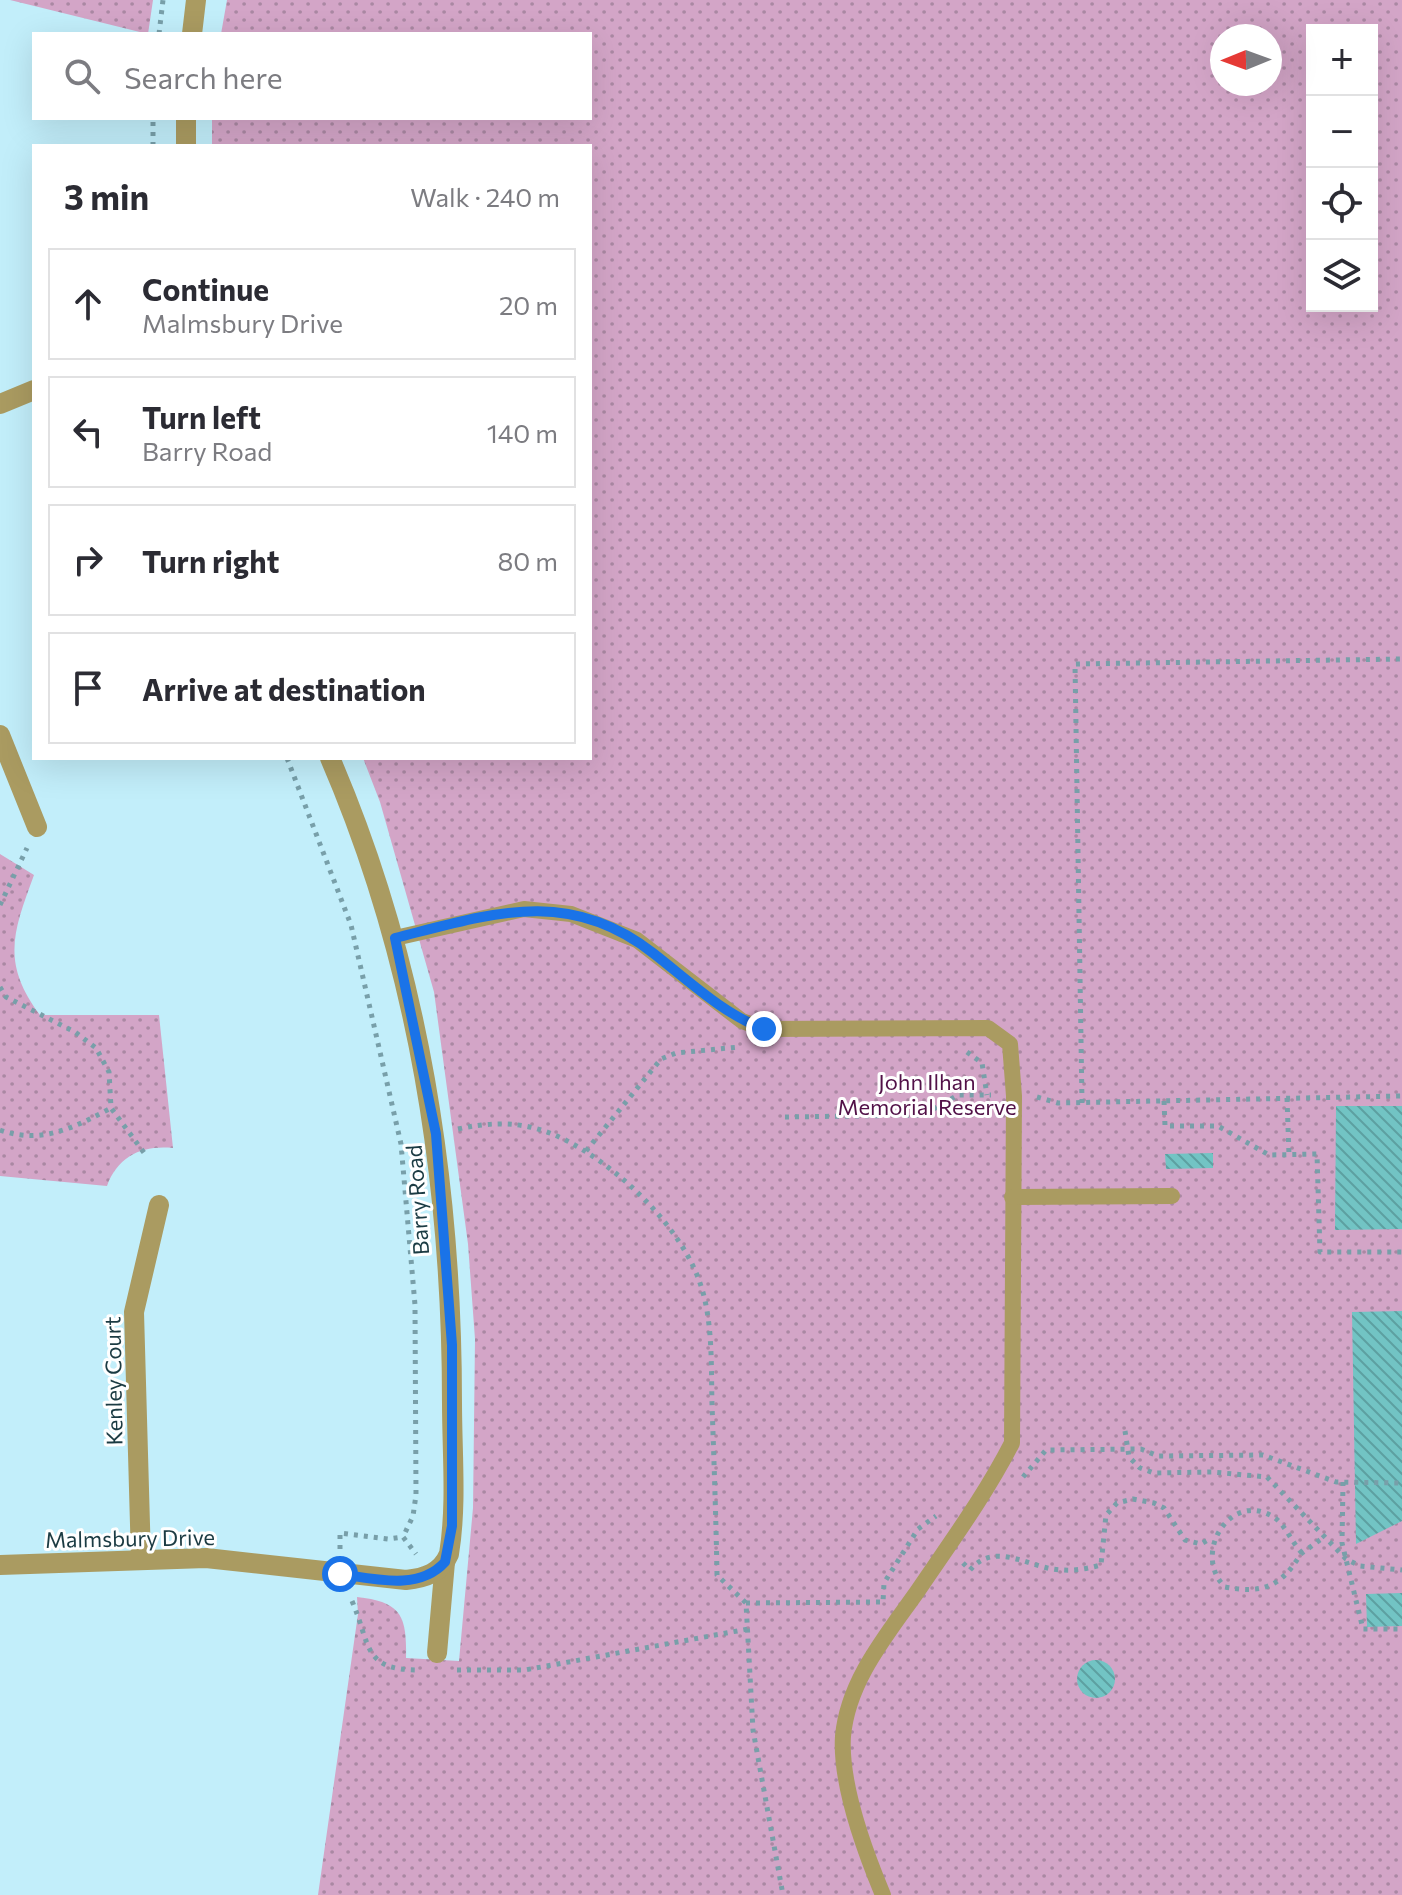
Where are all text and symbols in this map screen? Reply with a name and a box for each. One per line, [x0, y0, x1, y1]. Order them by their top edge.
north arrow [1210, 24, 1282, 96]
map controls [1306, 24, 1378, 312]
button: + [1306, 24, 1378, 96]
search box [32, 32, 592, 120]
icon: search [60, 54, 104, 98]
text: Search here [124, 58, 283, 95]
button: − [1306, 96, 1378, 168]
button: locate [1306, 168, 1378, 240]
text: 3 min [64, 175, 149, 217]
text: Walk · 240 m [410, 181, 560, 212]
button: layers [1306, 240, 1378, 312]
text: Continue [142, 270, 269, 307]
icon: ahead [66, 282, 110, 326]
text: 20 m [499, 289, 558, 320]
text: Malmsbury Drive [142, 307, 343, 338]
text: Turn left [142, 398, 261, 435]
icon: left [66, 410, 110, 454]
text: 140 m [487, 417, 558, 448]
text: Barry Road [142, 435, 272, 466]
icon: right [66, 538, 110, 582]
text: Turn right [142, 542, 279, 579]
text: 80 m [498, 545, 558, 576]
icon: arrive [66, 666, 110, 710]
text: Arrive at destination [142, 670, 426, 707]
route end [746, 1011, 782, 1047]
park label: John Ilhan Memorial Reserve [837, 1068, 1017, 1120]
street label: Barry Road [400, 1144, 434, 1256]
street label: Kenley Court [98, 1316, 128, 1446]
street label: Malmsbury Drive [45, 1523, 215, 1553]
route start [322, 1556, 358, 1592]

